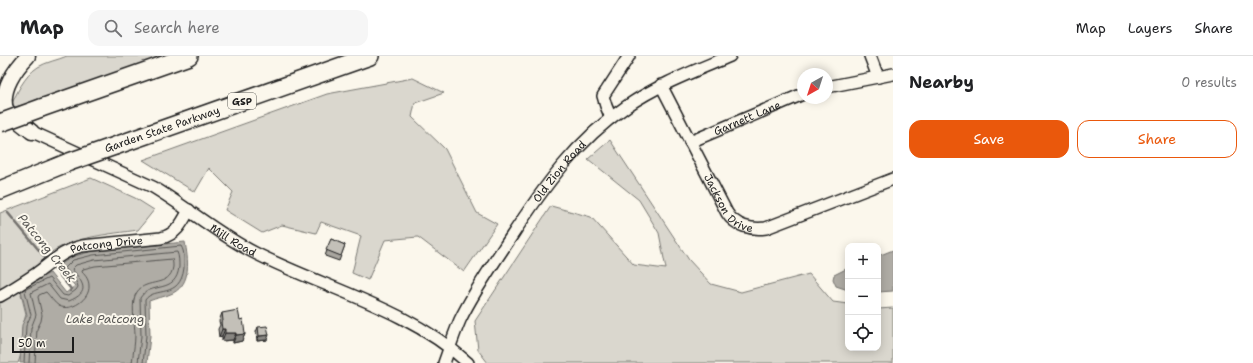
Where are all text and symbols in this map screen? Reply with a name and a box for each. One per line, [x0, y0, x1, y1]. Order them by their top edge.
search box [88, 10, 368, 46]
text: Map [20, 15, 64, 40]
icon: search [102, 17, 124, 39]
text: Search here [134, 18, 220, 38]
text: Map [1076, 19, 1106, 37]
text: Layers [1128, 19, 1172, 37]
text: Share [1194, 19, 1233, 37]
north arrow [797, 68, 833, 104]
text: Nearby [909, 71, 974, 93]
text: 0 results [1181, 74, 1237, 91]
road number: GSP [228, 93, 256, 109]
street label: Garnett Lane [711, 97, 783, 139]
street label: Garden State Parkway [103, 103, 222, 156]
button: Save [909, 120, 1069, 158]
button: Share [1077, 120, 1237, 158]
street label: Old Zion Road [530, 137, 590, 206]
street label: Jackson Drive [700, 171, 754, 236]
water label: Patcong Creek [14, 210, 80, 286]
street label: Mill Road [207, 221, 259, 260]
street label: Patcong Drive [68, 233, 144, 257]
map controls [845, 243, 881, 351]
button: + [845, 243, 881, 279]
button: − [845, 279, 881, 315]
water label: Lake Patcong [66, 311, 144, 327]
button: locate [845, 315, 881, 351]
scale bar [12, 335, 74, 354]
text: 50 m [18, 336, 46, 351]

